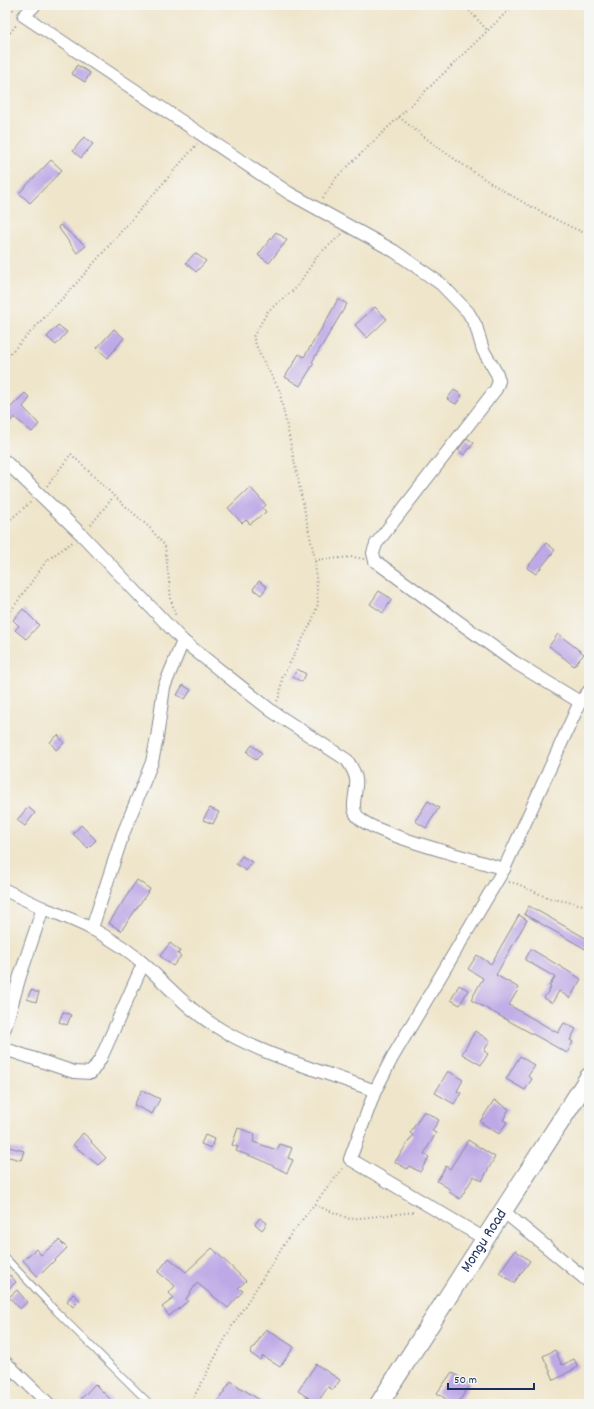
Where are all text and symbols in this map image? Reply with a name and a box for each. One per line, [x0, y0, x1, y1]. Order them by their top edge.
street label: Mongu Road [455, 1204, 513, 1277]
scale bar [448, 1365, 534, 1391]
text: 50 m [454, 1372, 477, 1389]

